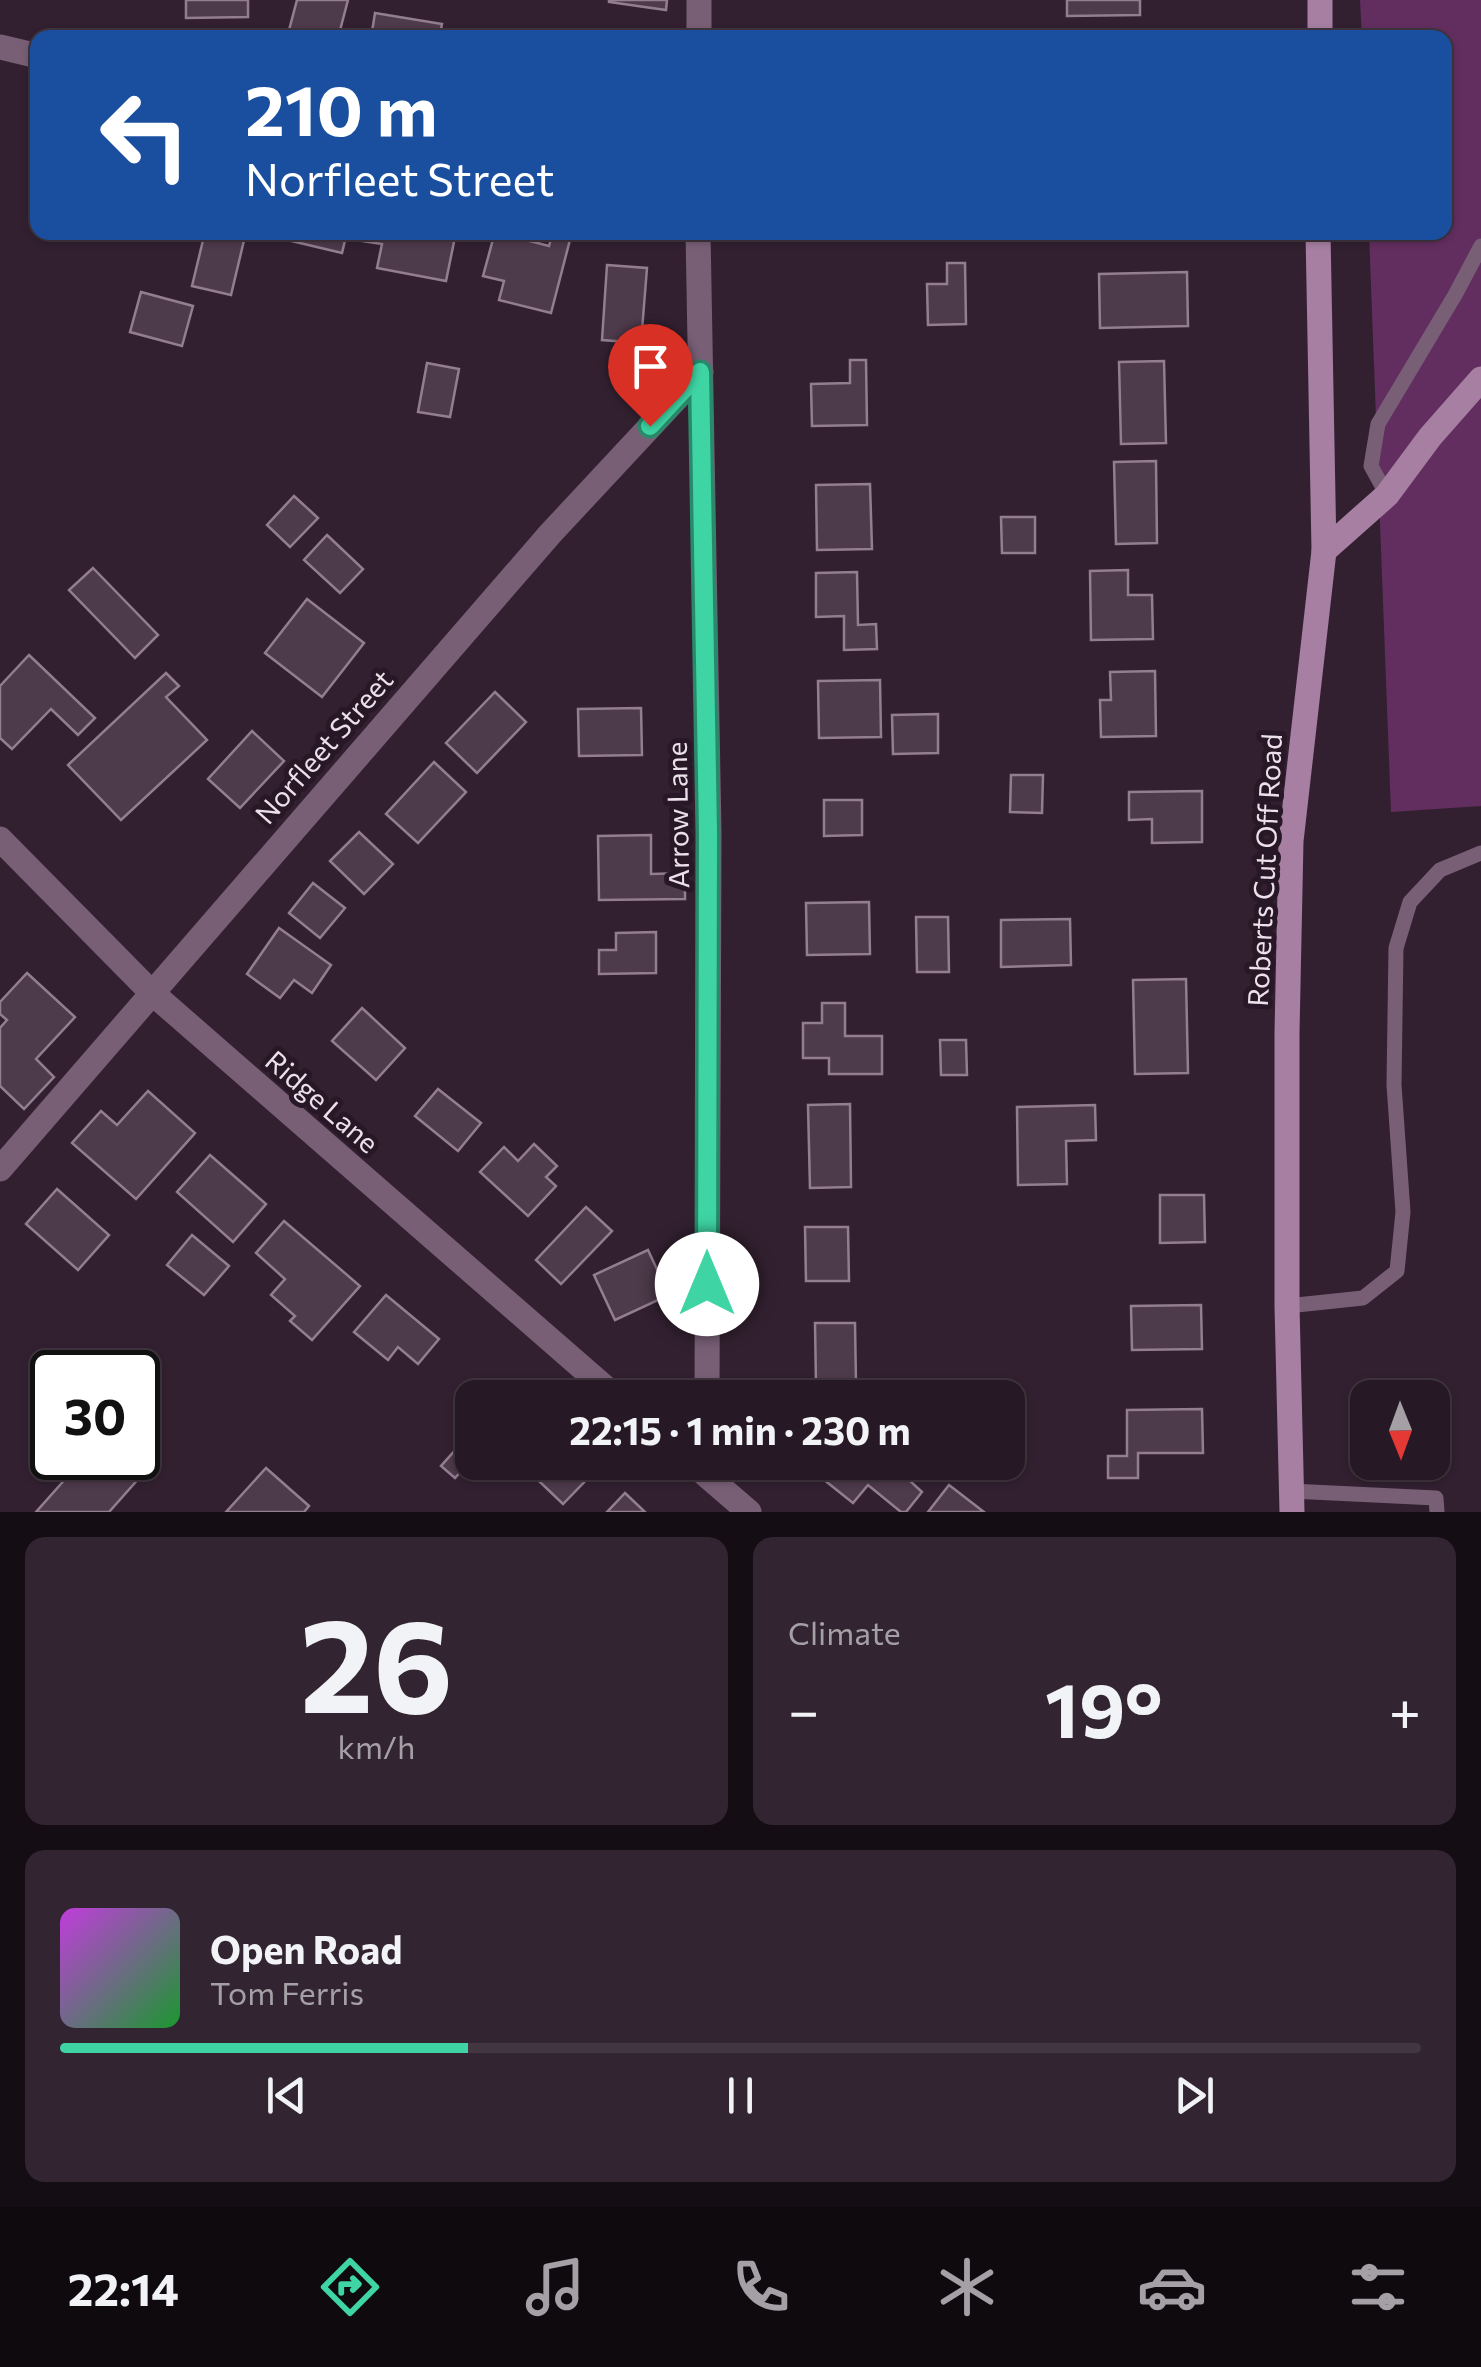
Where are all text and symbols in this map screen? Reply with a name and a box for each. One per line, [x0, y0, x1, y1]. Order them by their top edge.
text: 210 m [245, 65, 437, 150]
icon: left [80, 70, 210, 200]
text: Norfleet Street [245, 150, 554, 205]
pin [608, 324, 693, 427]
icon: arrive [623, 339, 678, 394]
street label: Norfleet Street [247, 663, 399, 830]
street label: Roberts Cut Off Road [1240, 733, 1288, 1007]
street label: Arrow Lane [659, 741, 695, 889]
street label: Ridge Lane [259, 1043, 386, 1160]
position arrow [655, 1232, 759, 1336]
speed limit sign: 30 [30, 1350, 160, 1480]
north arrow [1350, 1380, 1450, 1480]
map controls [1350, 1380, 1450, 1480]
text: 22:15 · 1 min · 230 m [569, 1406, 911, 1453]
text: 26 [300, 1581, 453, 1740]
text: Climate [788, 1612, 901, 1652]
text: 19° [1045, 1662, 1163, 1753]
text: − [788, 1675, 819, 1742]
text: + [1389, 1675, 1421, 1742]
text: km/h [338, 1726, 415, 1766]
text: Open Road [210, 1925, 403, 1972]
text: Tom Ferris [210, 1972, 364, 2012]
icon: previous [259, 2068, 314, 2123]
icon: pause [713, 2068, 768, 2123]
icon: next [1167, 2068, 1222, 2123]
icon: directions [315, 2252, 385, 2322]
icon: music [520, 2252, 590, 2322]
icon: phone [726, 2252, 796, 2322]
icon: climate [932, 2252, 1002, 2322]
icon: car [1137, 2252, 1207, 2322]
icon: filters [1343, 2252, 1413, 2322]
text: 22:14 [68, 2260, 179, 2315]

